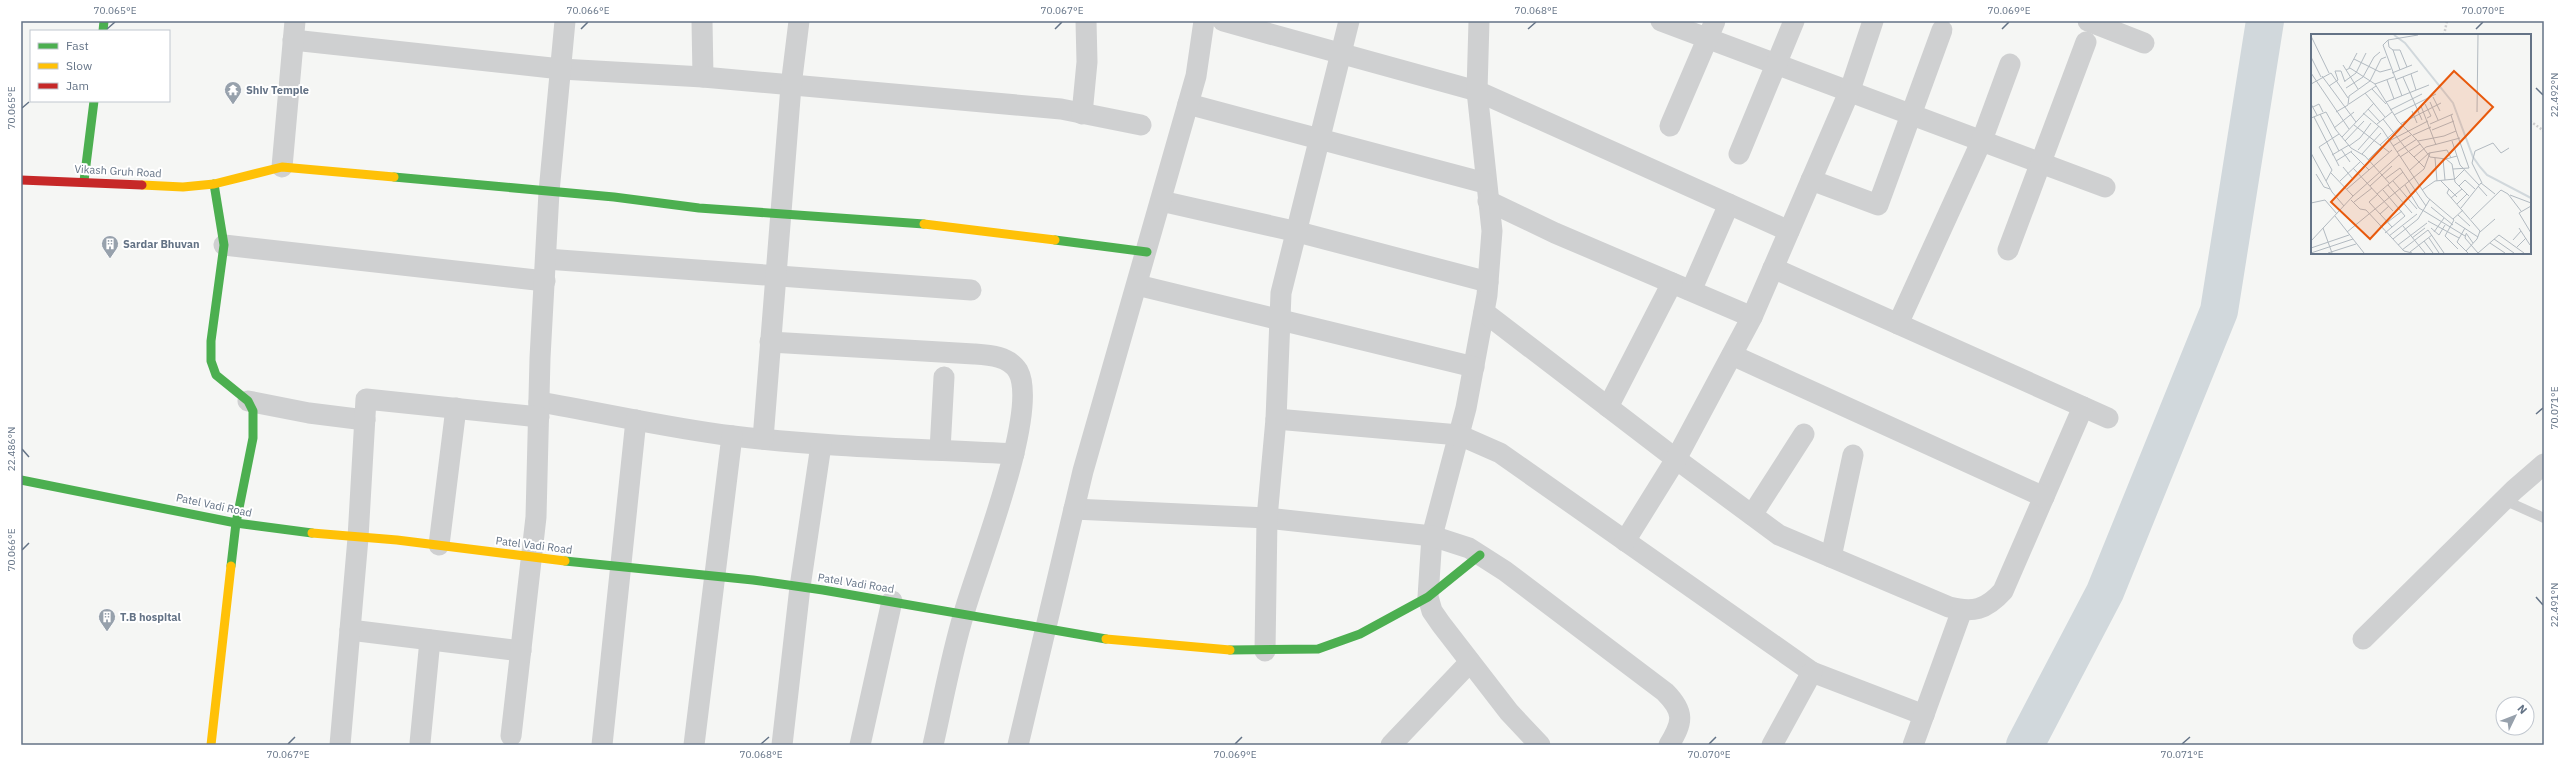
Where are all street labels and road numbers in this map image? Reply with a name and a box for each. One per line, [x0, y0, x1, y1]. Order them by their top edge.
street label: Vikash Gruh Road [74, 162, 162, 180]
street label: Patel Vadi Road [175, 490, 253, 520]
street label: Patel Vadi Road [495, 533, 573, 557]
street label: Patel Vadi Road [817, 570, 895, 596]

